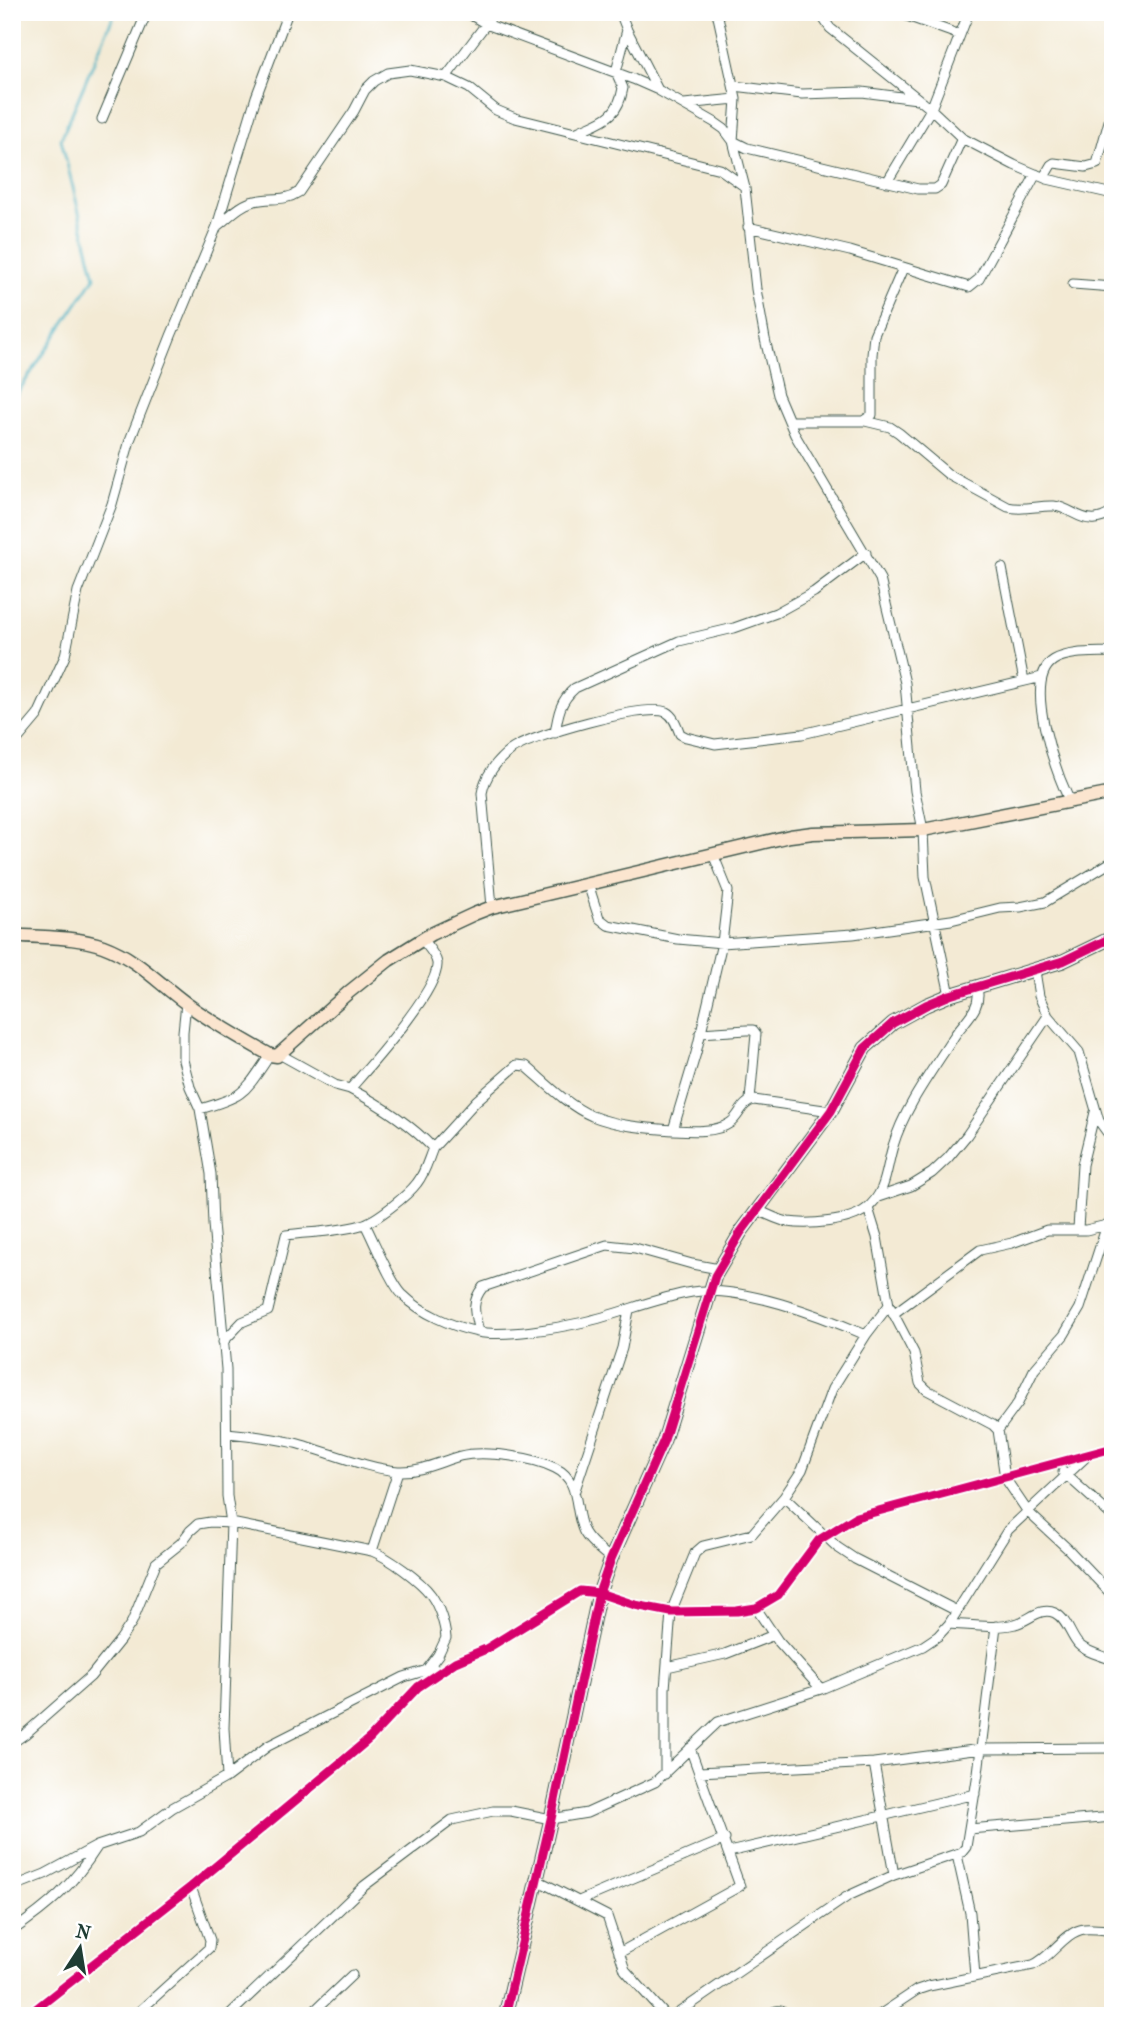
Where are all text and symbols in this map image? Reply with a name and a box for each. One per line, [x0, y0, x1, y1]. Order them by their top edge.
north arrow [46, 1912, 116, 1982]
text: N [74, 1920, 93, 1945]

